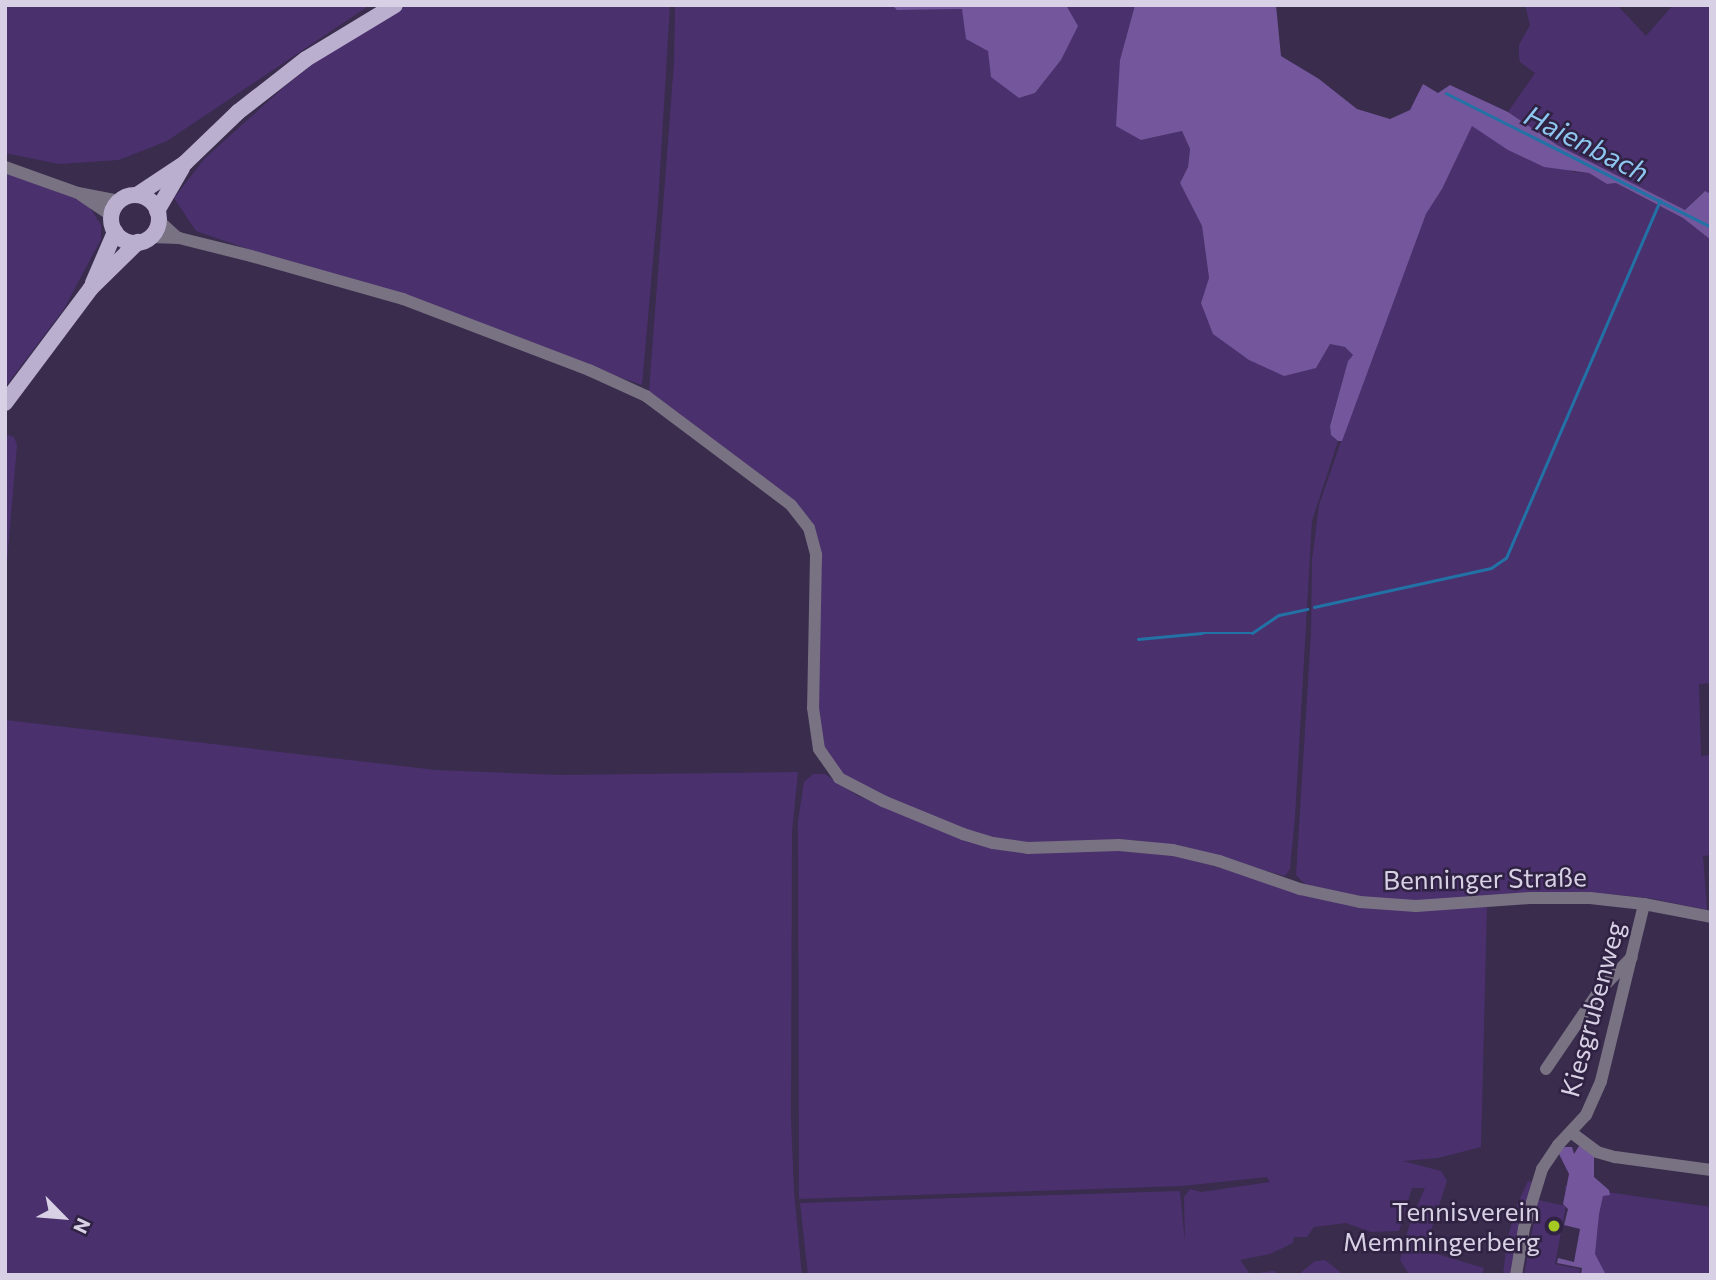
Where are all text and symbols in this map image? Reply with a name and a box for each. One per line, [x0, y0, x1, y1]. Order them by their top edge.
water label: Haienbach [1519, 97, 1655, 189]
street label: Benninger Straße [1383, 861, 1587, 895]
street label: Kiesgrubenweg [1554, 918, 1630, 1100]
north arrow [28, 1182, 98, 1252]
place label: Tennisverein Memmingerberg [1343, 1195, 1540, 1256]
text: N [69, 1215, 96, 1237]
marker: Tennisverein Memmingerberg [1546, 1218, 1562, 1234]

